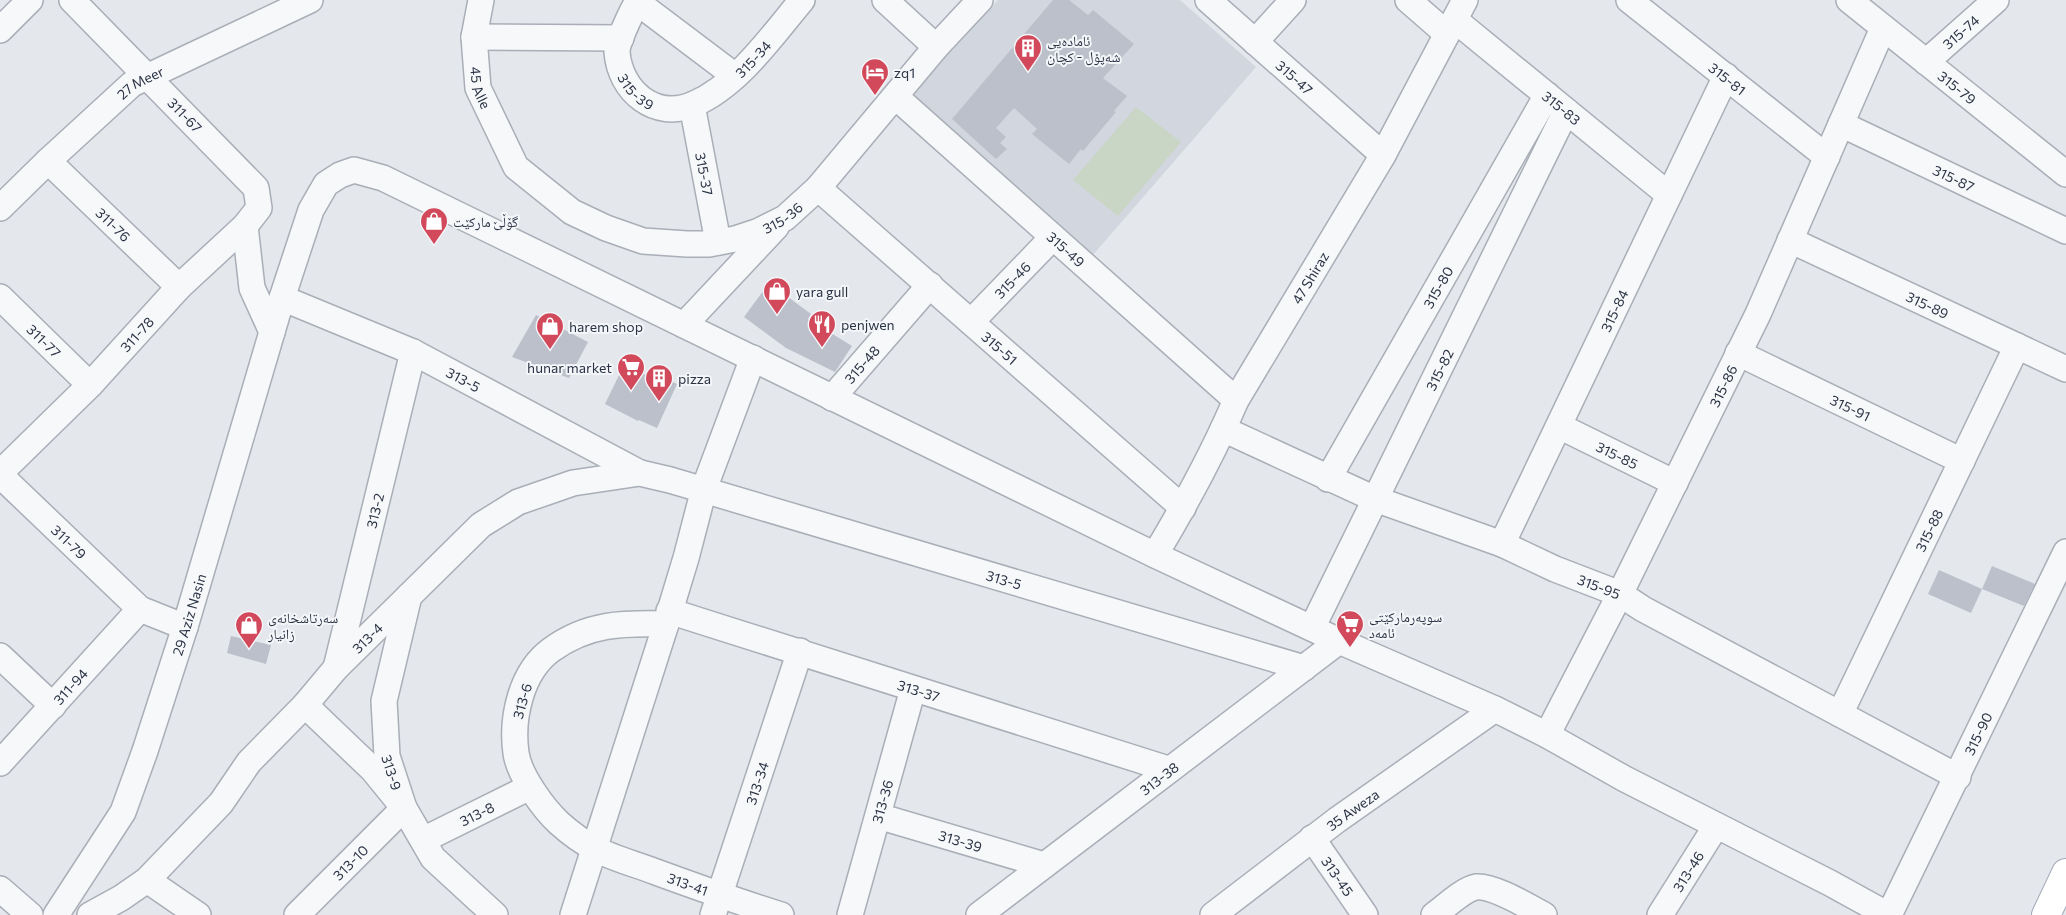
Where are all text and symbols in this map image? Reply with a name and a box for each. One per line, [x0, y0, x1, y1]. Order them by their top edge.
street label: 315-74 [1939, 11, 1983, 52]
place label: ئامادەیی شەپۆل - کچان [1047, 32, 1120, 66]
building icon: ئامادەیی شەپۆل - کچان [1013, 33, 1043, 72]
street label: 315-34 [731, 36, 774, 81]
street label: 315-47 [1273, 56, 1317, 98]
hotel icon: zq1 [860, 57, 890, 96]
street label: 315-81 [1706, 58, 1750, 98]
street label: 27 Meer [113, 62, 166, 102]
place label: zq1 [894, 64, 915, 81]
street label: 45 Alle [468, 66, 495, 111]
street label: 315-79 [1935, 67, 1980, 107]
street label: 315-39 [615, 70, 657, 113]
street label: 315-83 [1539, 87, 1584, 128]
street label: 311-67 [164, 94, 206, 136]
street label: 315-37 [693, 151, 717, 197]
street label: 315-87 [1930, 161, 1977, 195]
street label: 315-36 [759, 198, 806, 236]
street label: 311-76 [93, 203, 135, 245]
shop icon: گۆڵێ مارکێت [419, 206, 449, 245]
place label: گۆڵێ مارکێت [453, 213, 518, 231]
street label: 315-49 [1044, 227, 1089, 270]
street label: 47 Shiraz [1287, 248, 1332, 307]
street label: 315-46 [990, 257, 1034, 302]
street label: 315-80 [1419, 263, 1456, 311]
shop icon: yara gull [762, 276, 792, 315]
place label: yara gull [796, 283, 848, 300]
street label: 315-84 [1596, 286, 1631, 334]
street label: 315-89 [1904, 287, 1952, 322]
restaurant icon: penjwen [807, 309, 837, 348]
shop icon: harem shop [535, 311, 565, 350]
street label: 311-78 [116, 313, 157, 355]
place label: penjwen [841, 316, 895, 333]
place label: harem shop [569, 318, 643, 335]
street label: 311-77 [24, 320, 65, 361]
street label: 315-51 [979, 327, 1021, 368]
street label: 315-48 [840, 341, 883, 387]
street label: 315-82 [1422, 346, 1456, 393]
supermarket icon: hunar market [616, 352, 646, 391]
place label: hunar market [527, 359, 612, 376]
street label: 315-86 [1705, 362, 1740, 410]
street label: 313-5 [444, 363, 483, 395]
building icon: pizza [644, 363, 674, 402]
place label: pizza [678, 370, 711, 387]
street label: 315-91 [1828, 390, 1873, 424]
street label: 315-85 [1594, 437, 1641, 472]
street label: 313-2 [362, 491, 387, 530]
street label: 315-88 [1911, 506, 1946, 554]
street label: 311-79 [48, 521, 90, 562]
street label: 313-5 [984, 566, 1024, 592]
street label: 315-95 [1575, 570, 1623, 602]
street label: 29 Aziz Nasin [168, 572, 209, 658]
place label: سوپەرمارکێتی ئامەد [1369, 608, 1442, 641]
place label: سەرتاشخانەی زانیار [267, 609, 338, 643]
supermarket icon: سوپەرمارکێتی ئامەد [1335, 609, 1365, 648]
shop icon: سەرتاشخانەی زانیار [234, 610, 264, 649]
street label: 313-4 [348, 618, 386, 656]
street label: 311-94 [49, 664, 91, 708]
street label: 313-37 [896, 675, 942, 705]
street label: 313-6 [509, 681, 535, 721]
street label: 315-90 [1960, 709, 1995, 758]
street label: 313-9 [379, 752, 406, 792]
street label: 313-38 [1136, 758, 1182, 798]
street label: 313-34 [741, 759, 772, 807]
street label: 313-36 [868, 778, 896, 825]
street label: 35 Aweza [1323, 785, 1382, 834]
street label: 313-8 [457, 798, 497, 829]
street label: 313-39 [937, 826, 984, 855]
street label: 313-10 [329, 841, 371, 883]
street label: 313-46 [1669, 847, 1707, 894]
street label: 313-45 [1318, 853, 1358, 899]
street label: 313-41 [665, 868, 710, 899]

